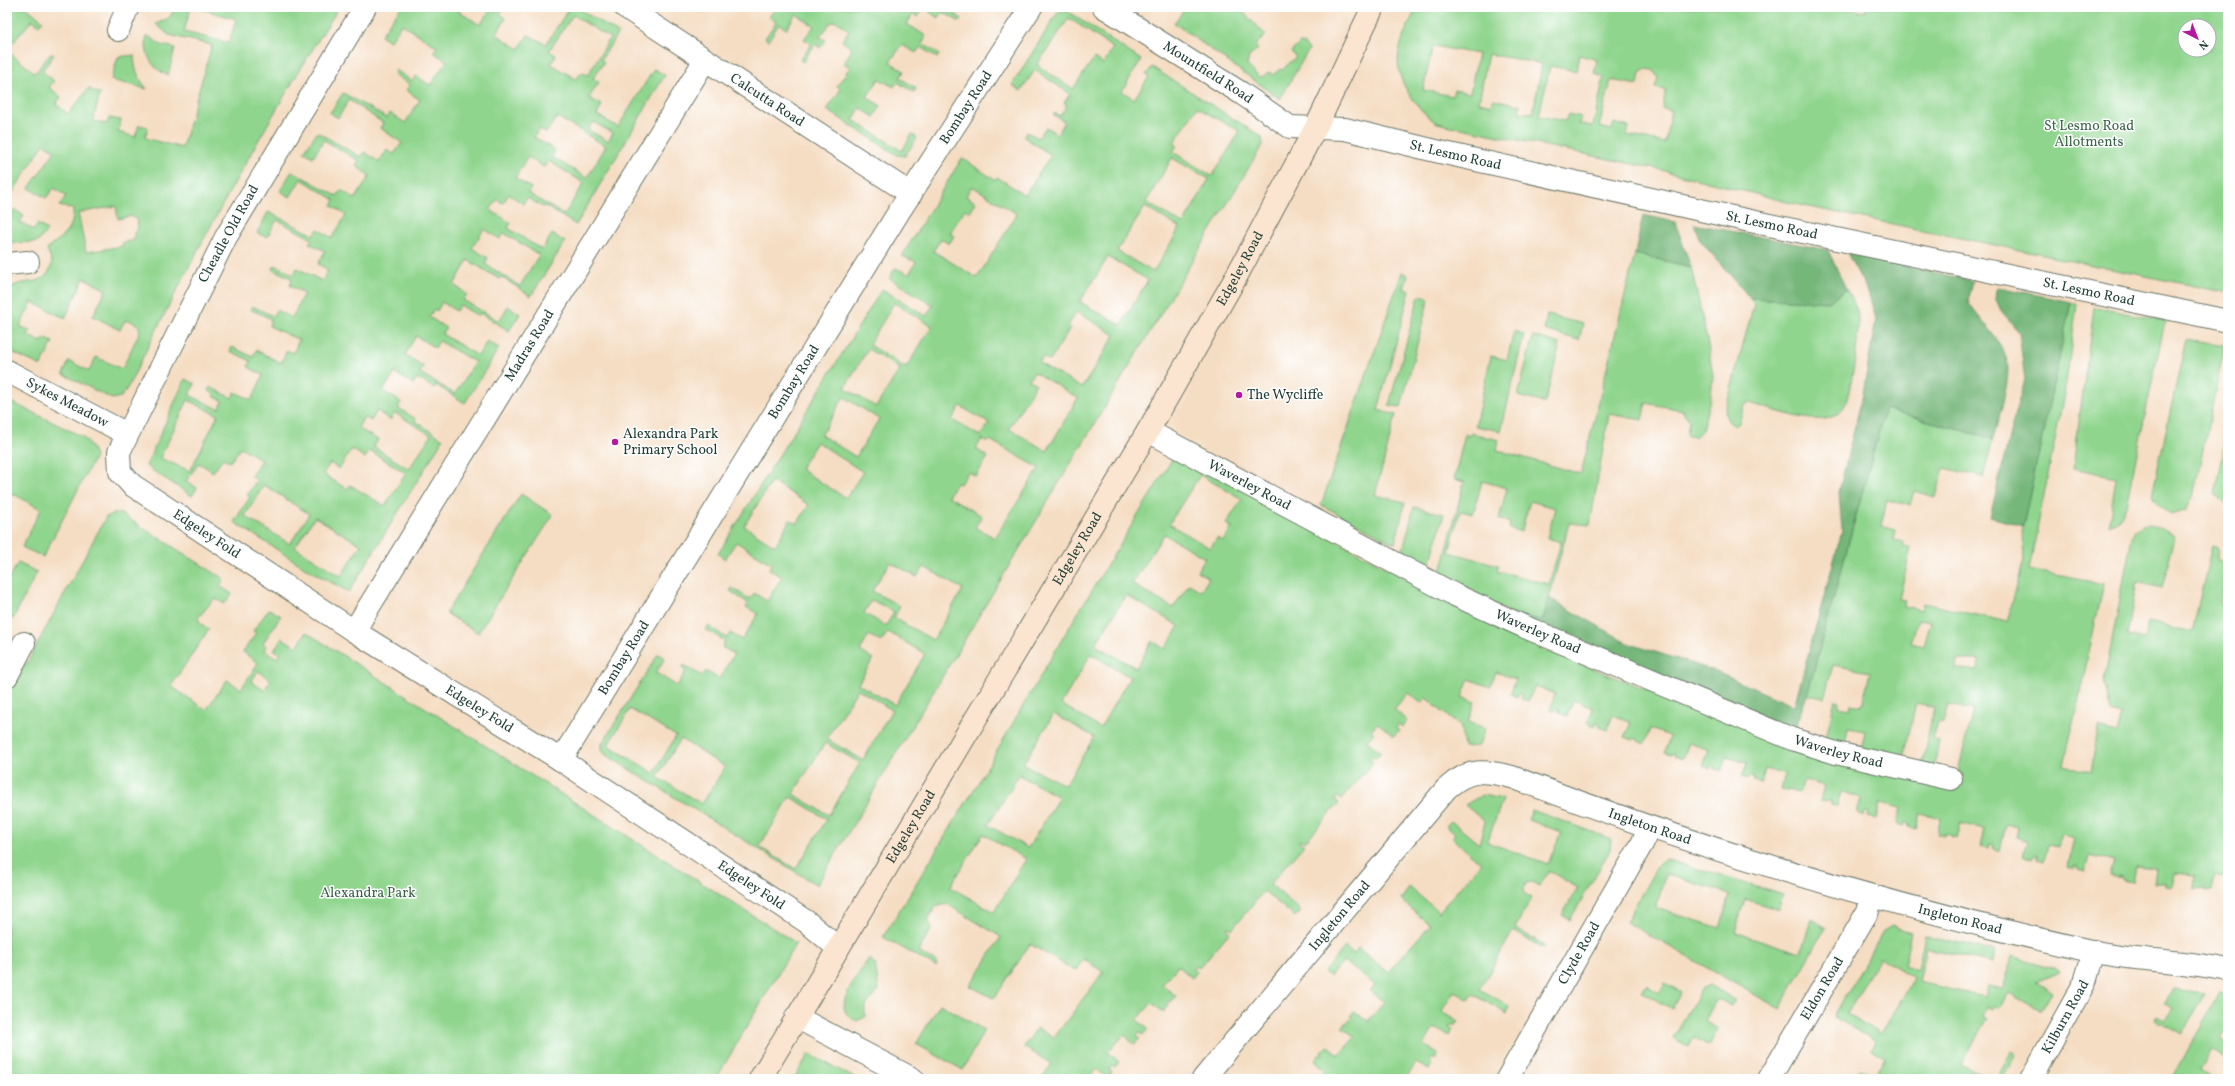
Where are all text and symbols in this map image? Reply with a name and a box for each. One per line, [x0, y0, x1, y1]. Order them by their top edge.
north arrow [2177, 18, 2217, 58]
text: N [2195, 36, 2211, 53]
street label: Mountfield Road [1159, 37, 1257, 108]
street label: Bombay Road [935, 67, 997, 148]
street label: Calcutta Road [726, 69, 808, 131]
park label: St Lesmo Road Allotments [2044, 117, 2134, 152]
street label: St. Lesmo Road [1408, 135, 1503, 175]
street label: Cheadle Old Road [194, 181, 264, 286]
street label: St. Lesmo Road [1724, 206, 1820, 244]
street label: Edgeley Road [1212, 228, 1268, 309]
street label: St. Lesmo Road [2041, 273, 2137, 311]
street label: Madras Road [500, 306, 559, 385]
street label: Bombay Road [764, 341, 824, 423]
street label: Sykes Meadow [23, 373, 112, 432]
place label: The Wycliffe [1247, 386, 1324, 405]
marker: The Wycliffe [1234, 390, 1244, 400]
place label: Alexandra Park Primary School [623, 425, 719, 460]
marker: Alexandra Park Primary School [610, 437, 620, 447]
street label: Waverley Road [1205, 455, 1294, 515]
street label: Edgeley Fold [169, 505, 244, 563]
street label: Edgeley Road [1048, 508, 1107, 589]
street label: Waverley Road [1492, 605, 1584, 659]
street label: Bombay Road [594, 617, 654, 699]
street label: Edgeley Fold [441, 681, 517, 738]
street label: Waverley Road [1792, 731, 1885, 773]
street label: Edgeley Road [882, 786, 940, 867]
street label: Ingleton Road [1606, 804, 1694, 850]
street label: Edgeley Fold [714, 856, 789, 915]
street label: Ingleton Road [1305, 876, 1375, 955]
park label: Alexandra Park [320, 884, 416, 903]
street label: Ingleton Road [1916, 899, 2004, 939]
street label: Clyde Road [1554, 918, 1605, 988]
street label: Eldon Road [1796, 953, 1849, 1024]
street label: Kilburn Road [2037, 976, 2094, 1057]

